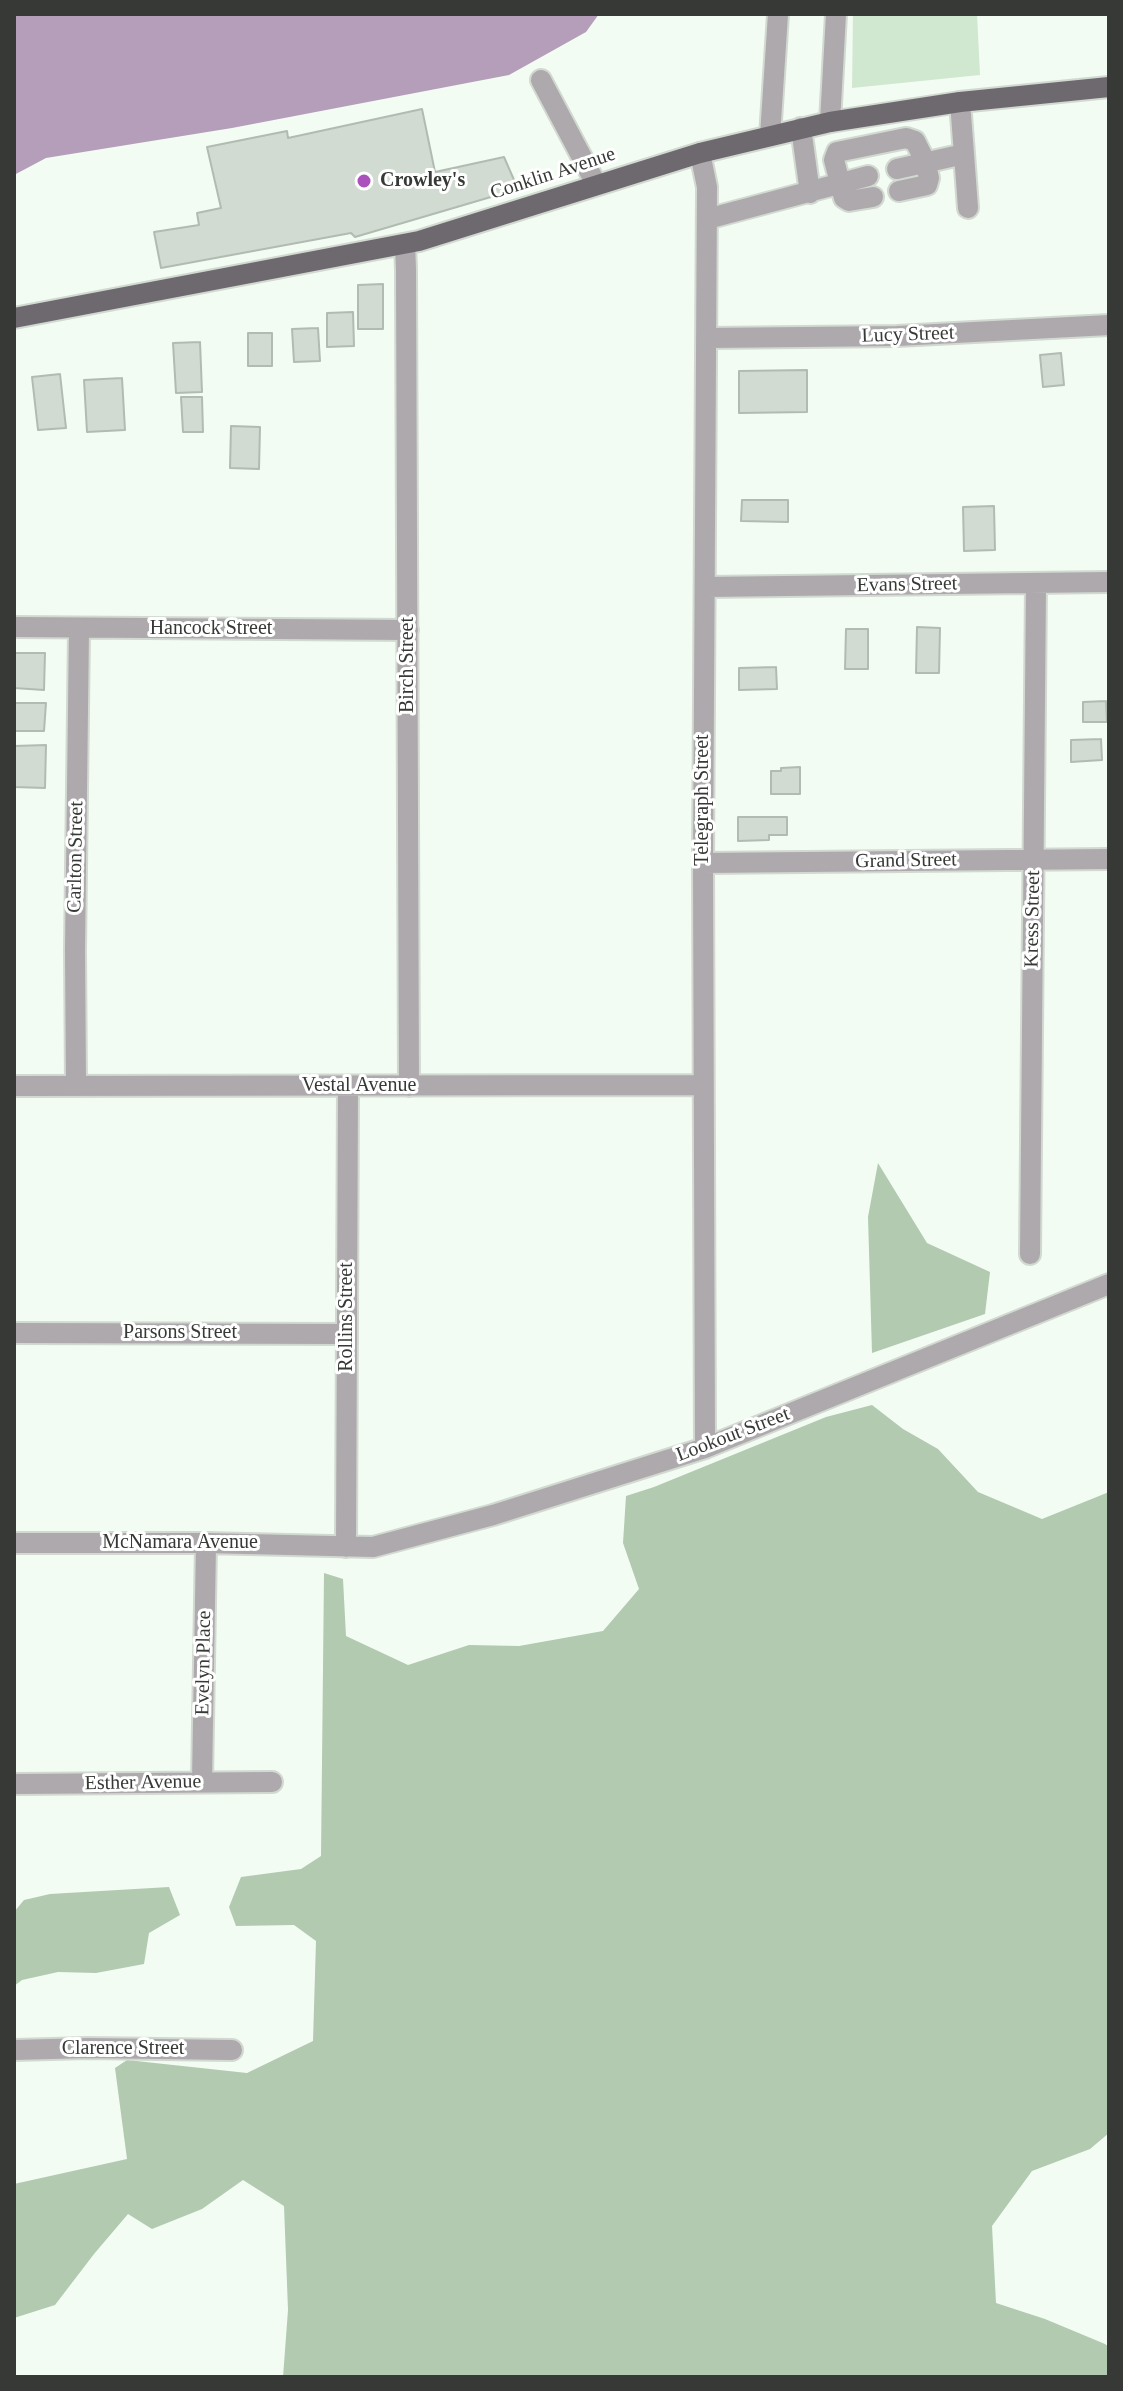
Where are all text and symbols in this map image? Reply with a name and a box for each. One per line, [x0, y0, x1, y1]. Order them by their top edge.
street label: Conklin Avenue [487, 142, 619, 206]
place label: Crowley's [380, 169, 465, 193]
marker: Crowley's [355, 172, 373, 190]
street label: Lucy Street [861, 321, 955, 349]
street label: Evans Street [857, 572, 957, 598]
street label: Hancock Street [150, 617, 272, 641]
street label: Birch Street [396, 617, 420, 713]
street label: Telegraph Street [691, 734, 715, 866]
street label: Carlton Street [63, 801, 89, 913]
street label: Grand Street [855, 848, 957, 874]
street label: Kress Street [1020, 870, 1046, 968]
street label: Vestal Avenue [302, 1074, 416, 1098]
street label: Rollins Street [335, 1262, 359, 1372]
street label: Parsons Street [123, 1321, 237, 1345]
street label: Lookout Street [673, 1402, 793, 1468]
street label: McNamara Avenue [102, 1531, 258, 1555]
street label: Evelyn Place [191, 1610, 217, 1716]
street label: Esther Avenue [84, 1770, 202, 1796]
street label: Clarence Street [62, 2037, 184, 2061]

